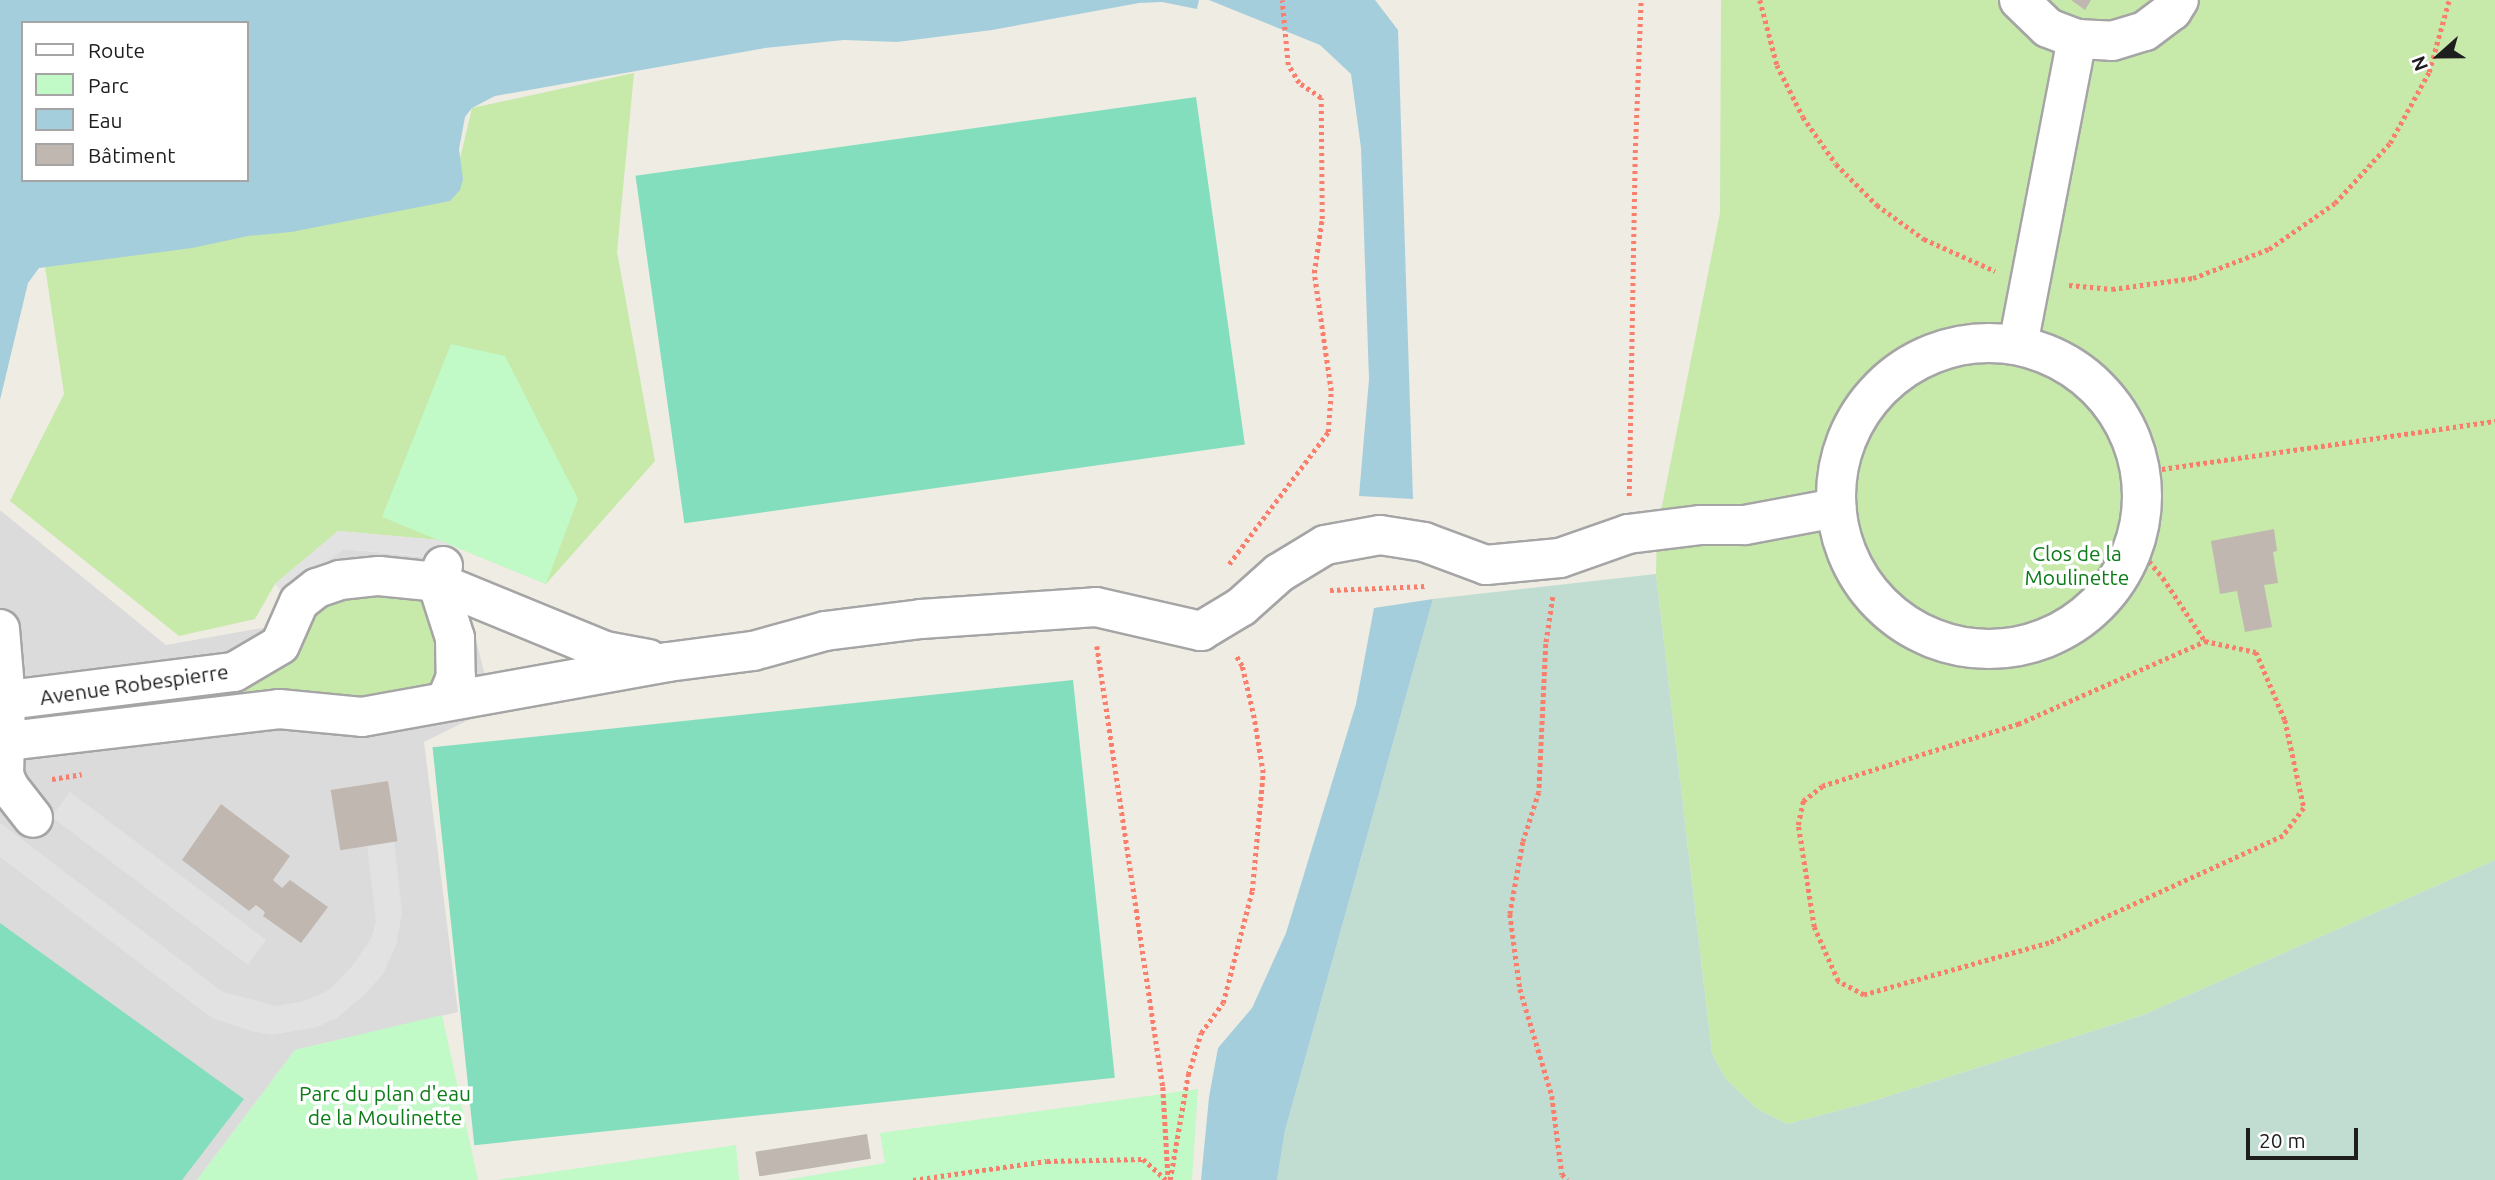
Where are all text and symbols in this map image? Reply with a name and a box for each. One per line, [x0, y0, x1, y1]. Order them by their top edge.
legend [21, 21, 248, 182]
north arrow [2404, 21, 2474, 91]
text: Route [88, 38, 145, 62]
text: N [2407, 53, 2432, 74]
text: Parc [88, 73, 129, 97]
text: Eau [88, 108, 123, 132]
text: Bâtiment [88, 143, 175, 167]
park label: Clos de la Moulinette [2025, 540, 2129, 590]
street label: Avenue Robespierre [38, 658, 230, 710]
park label: Parc du plan d'eau de la Moulinette [299, 1080, 471, 1130]
scale bar [2250, 1114, 2362, 1158]
text: 20 m [2259, 1128, 2306, 1152]

